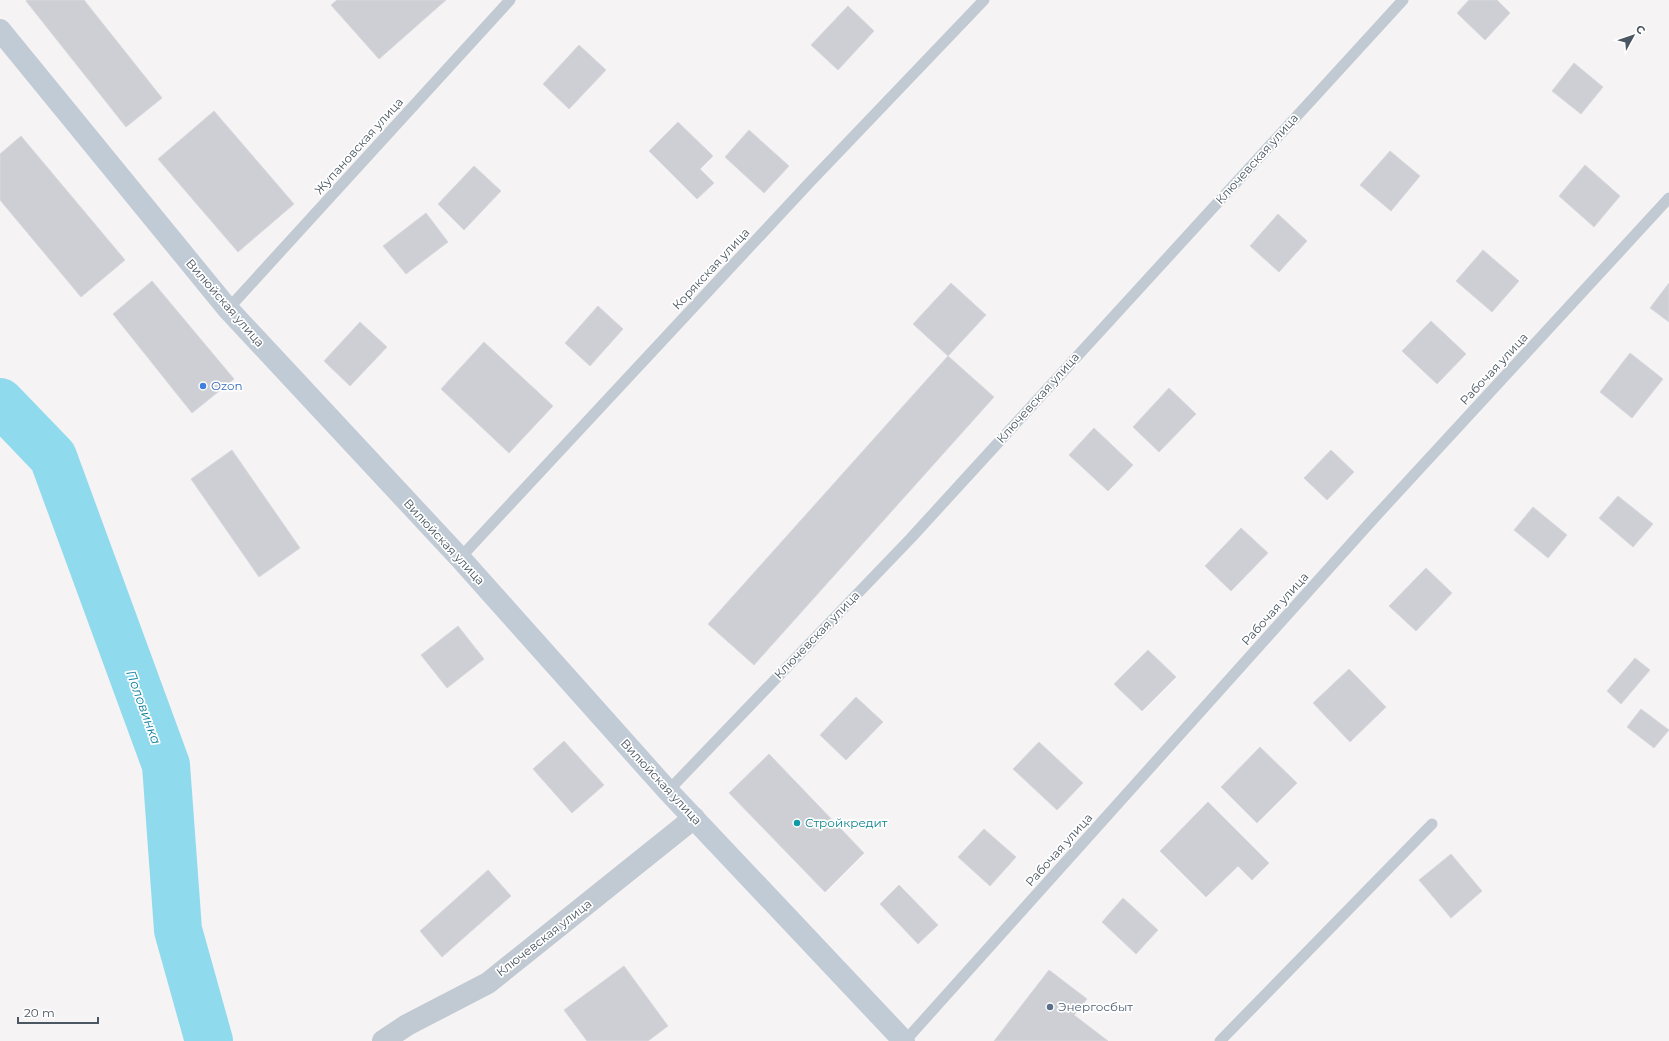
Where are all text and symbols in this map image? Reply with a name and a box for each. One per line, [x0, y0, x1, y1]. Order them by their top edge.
north arrow [1613, 16, 1653, 56]
text: С [1633, 22, 1649, 37]
street label: Жупановская улица [311, 94, 406, 197]
street label: Ключевская улица [1212, 110, 1301, 207]
street label: Корякская улица [669, 225, 752, 313]
street label: Вилюйская улица [183, 256, 268, 350]
street label: Рабочая улица [1456, 330, 1531, 408]
street label: Ключевская улица [993, 349, 1082, 446]
place label: Ozon [211, 378, 243, 393]
marker: Ozon [198, 381, 208, 391]
street label: Вилюйская улица [401, 496, 488, 588]
street label: Рабочая улица [1238, 569, 1311, 648]
street label: Ключевская улица [771, 588, 863, 682]
water label: Половинка [123, 668, 165, 746]
street label: Вилюйская улица [618, 736, 705, 828]
street label: Рабочая улица [1022, 810, 1095, 889]
place label: Стройкредит [805, 815, 888, 830]
marker: Стройкредит [792, 818, 802, 828]
street label: Ключевская улица [493, 896, 594, 979]
scale bar [18, 999, 98, 1025]
place label: Энергосбыт [1058, 999, 1133, 1014]
marker: Энергосбыт [1045, 1002, 1055, 1012]
text: 20 m [24, 1005, 55, 1020]

